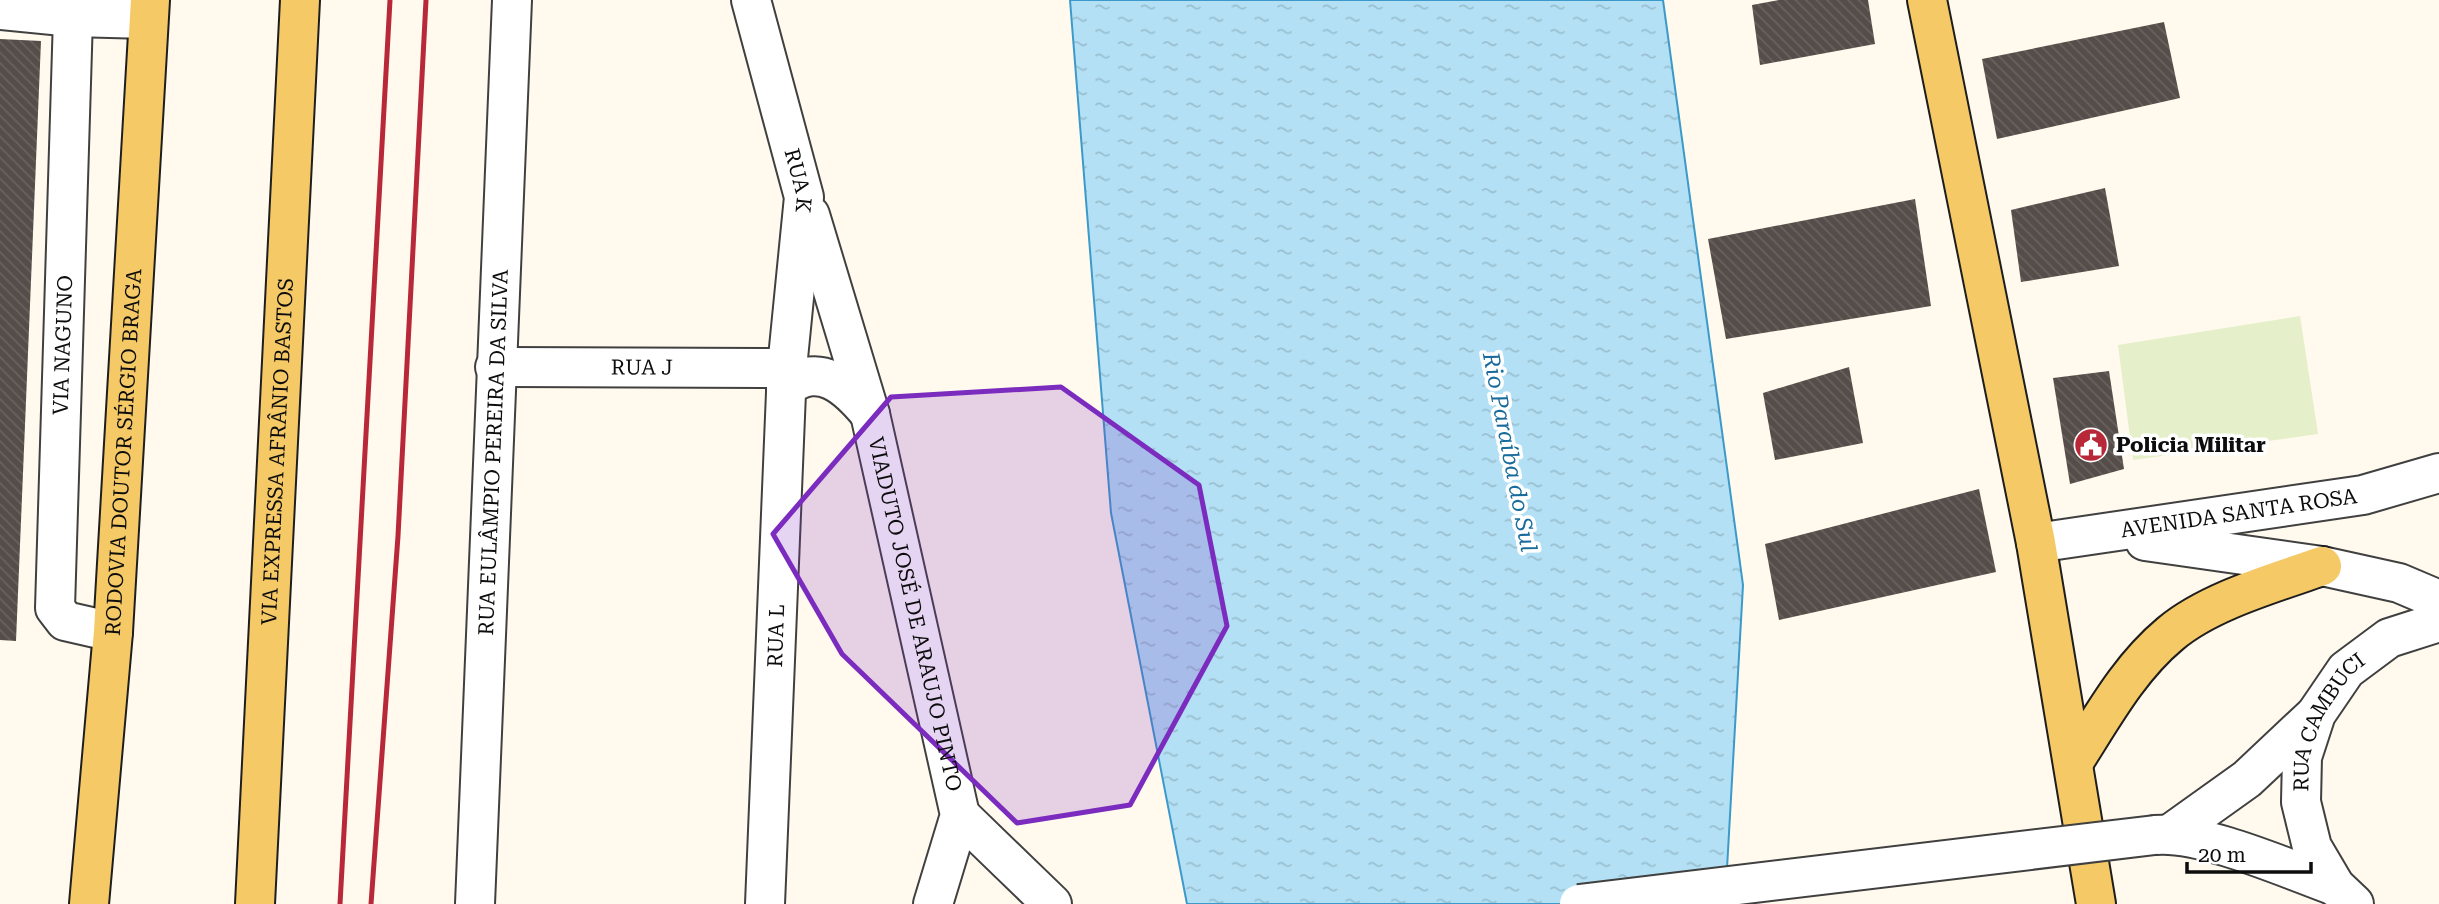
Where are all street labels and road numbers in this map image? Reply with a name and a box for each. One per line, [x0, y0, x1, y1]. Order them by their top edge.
street label: RUA K [779, 146, 816, 214]
street label: RODOVIA DOUTOR SÉRGIO BRAGA [101, 268, 146, 637]
street label: RUA EULÂMPIO PEREIRA DA SILVA [474, 269, 513, 636]
street label: VIA NAGUNO [49, 275, 77, 415]
street label: VIA EXPRESSA AFRÂNIO BASTOS [257, 277, 298, 626]
street label: RUA J [611, 355, 673, 380]
street label: VIADUTO JOSÉ DE ARAUJO PINTO [864, 435, 966, 794]
street label: AVENIDA SANTA ROSA [2119, 484, 2359, 542]
street label: RUA L [763, 604, 789, 668]
street label: RUA CAMBUCI [2289, 648, 2370, 792]

